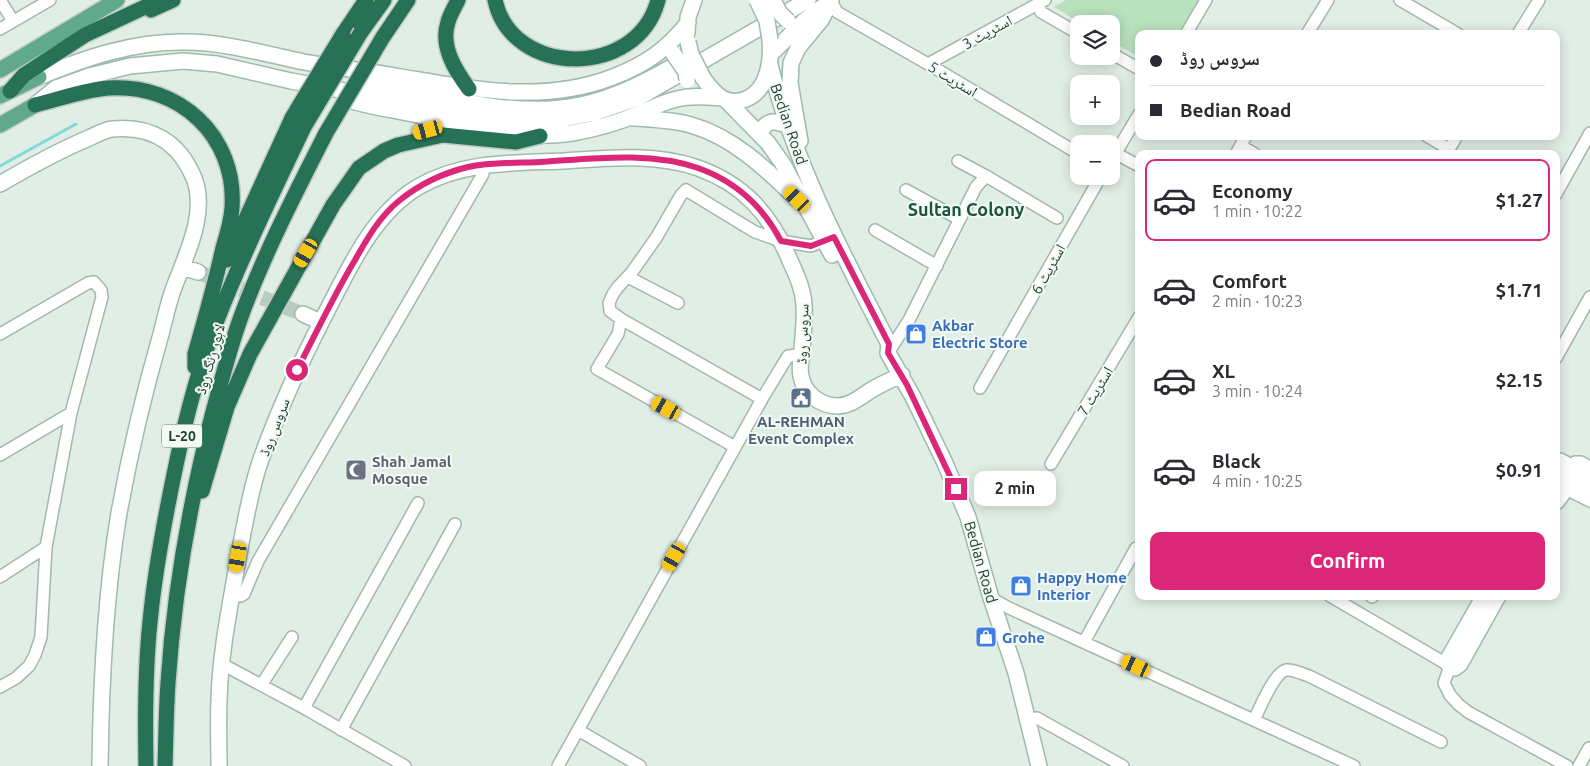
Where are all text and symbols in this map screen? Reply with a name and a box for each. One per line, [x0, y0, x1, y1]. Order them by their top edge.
street label: اسٹریٹ 3 [959, 11, 1015, 53]
map controls [1070, 15, 1120, 185]
button: layers [1070, 15, 1120, 65]
text: سروس روڈ [1180, 47, 1260, 69]
street label: اسٹریٹ 5 [925, 58, 981, 101]
button: + [1070, 75, 1120, 125]
street label: Bedian Road [767, 81, 811, 167]
text: Bedian Road [1180, 99, 1291, 121]
car [411, 119, 444, 141]
button: − [1070, 135, 1120, 185]
icon: car [1152, 178, 1197, 223]
text: Economy [1212, 180, 1293, 202]
car [780, 183, 813, 215]
text: $1.27 [1495, 189, 1543, 211]
district label: Sultan Colony [908, 199, 1025, 219]
text: 1 min · 10:22 [1212, 202, 1303, 220]
car [292, 236, 319, 270]
street label: اسٹریٹ 6 [1027, 241, 1069, 297]
icon: car [1152, 268, 1197, 313]
text: Comfort [1212, 270, 1287, 292]
text: $1.71 [1495, 279, 1543, 301]
text: 2 min · 10:23 [1212, 292, 1303, 310]
street label: سروس روڈ [792, 303, 814, 365]
place label: Akbar Electric Store [932, 317, 1028, 351]
street label: لاہور رنگ روڈ [192, 322, 229, 396]
shop icon: Akbar Electric Store [904, 322, 928, 346]
icon: car [1152, 358, 1197, 403]
route start [286, 359, 308, 381]
text: XL [1212, 360, 1235, 382]
street label: اسٹریٹ 7 [1074, 363, 1117, 419]
text: $2.15 [1495, 369, 1543, 391]
text: 3 min · 10:24 [1212, 382, 1303, 400]
public building icon: AL-REHMAN Event Complex [789, 386, 813, 410]
car [649, 394, 682, 422]
street label: سروس روڈ [255, 396, 295, 459]
place label: AL-REHMAN Event Complex [748, 413, 854, 447]
road number: L-20 [162, 424, 202, 448]
icon: car [1152, 448, 1197, 493]
text: Black [1212, 450, 1261, 472]
place label: Shah Jamal Mosque [372, 453, 452, 487]
mosque icon: Shah Jamal Mosque [344, 458, 368, 482]
text: $0.91 [1495, 459, 1543, 481]
callout: 2 min [974, 472, 1056, 506]
text: 4 min · 10:25 [1212, 472, 1303, 490]
route end [945, 478, 967, 500]
text: 2 min [995, 479, 1035, 497]
street label: Bedian Road [961, 519, 1001, 605]
button: Confirm [1150, 532, 1545, 590]
car [660, 540, 687, 574]
car [228, 541, 247, 573]
place label: Happy Home Interior [1037, 569, 1127, 603]
shop icon: Happy Home Interior [1009, 574, 1033, 598]
shop icon: Grohe [974, 625, 998, 649]
place label: Grohe [1002, 629, 1045, 646]
car [1119, 653, 1152, 679]

